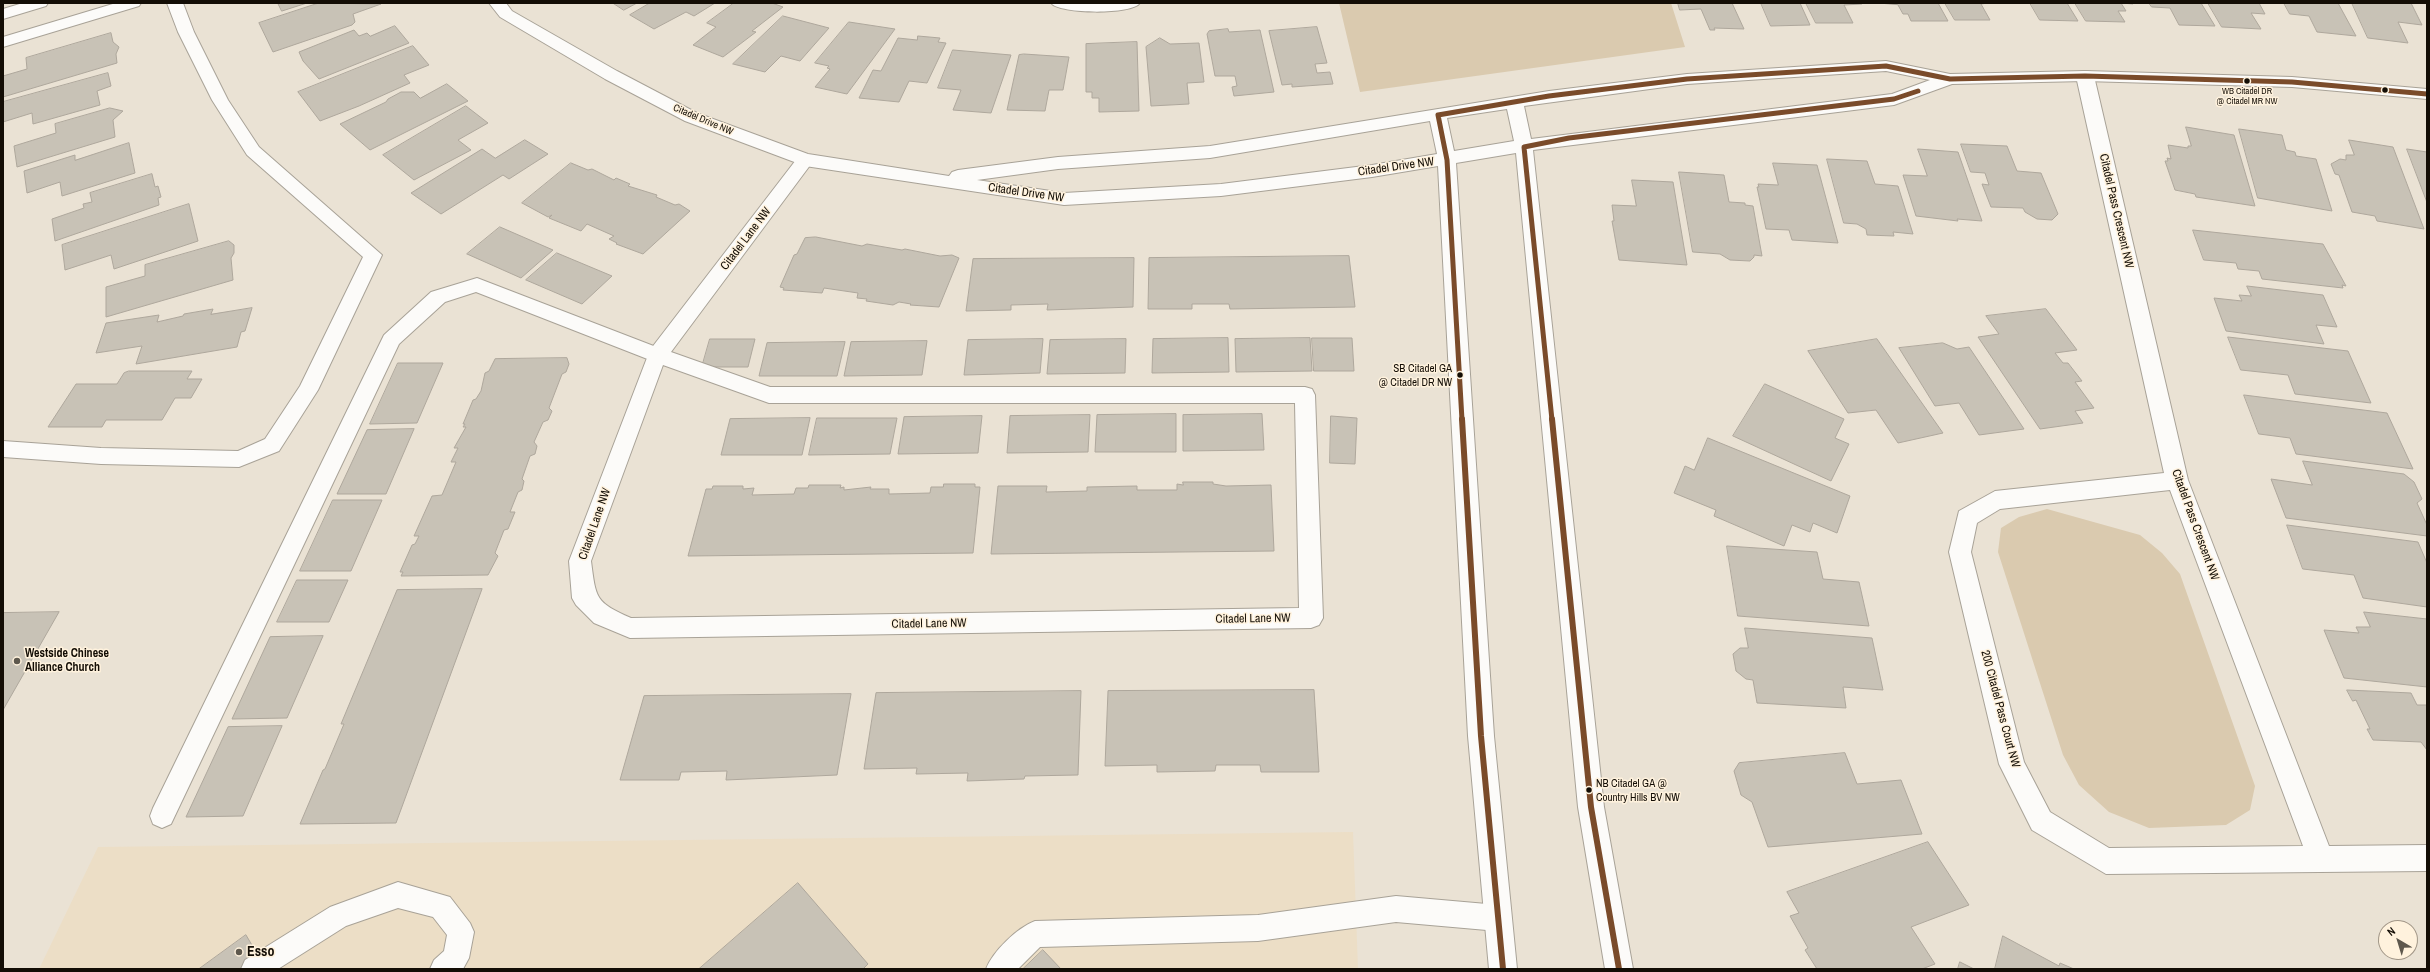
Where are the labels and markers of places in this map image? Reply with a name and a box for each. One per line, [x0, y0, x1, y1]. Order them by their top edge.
marker: WB Citadel DR @ Citadel MR NW [2242, 76, 2252, 86]
unlabelled marker [2380, 85, 2390, 95]
place label: WB Citadel DR @ Citadel MR NW [2217, 87, 2277, 108]
place label: SB Citadel GA @ Citadel DR NW [1379, 362, 1452, 388]
marker: SB Citadel GA @ Citadel DR NW [1455, 370, 1465, 380]
place label: Westside Chinese Alliance Church [25, 647, 109, 675]
marker: Westside Chinese Alliance Church [12, 656, 22, 666]
place label: NB Citadel GA @ Country Hills BV NW [1596, 777, 1680, 803]
marker: NB Citadel GA @ Country Hills BV NW [1584, 785, 1594, 795]
place label: Esso [247, 944, 274, 960]
marker: Esso [234, 947, 244, 957]

